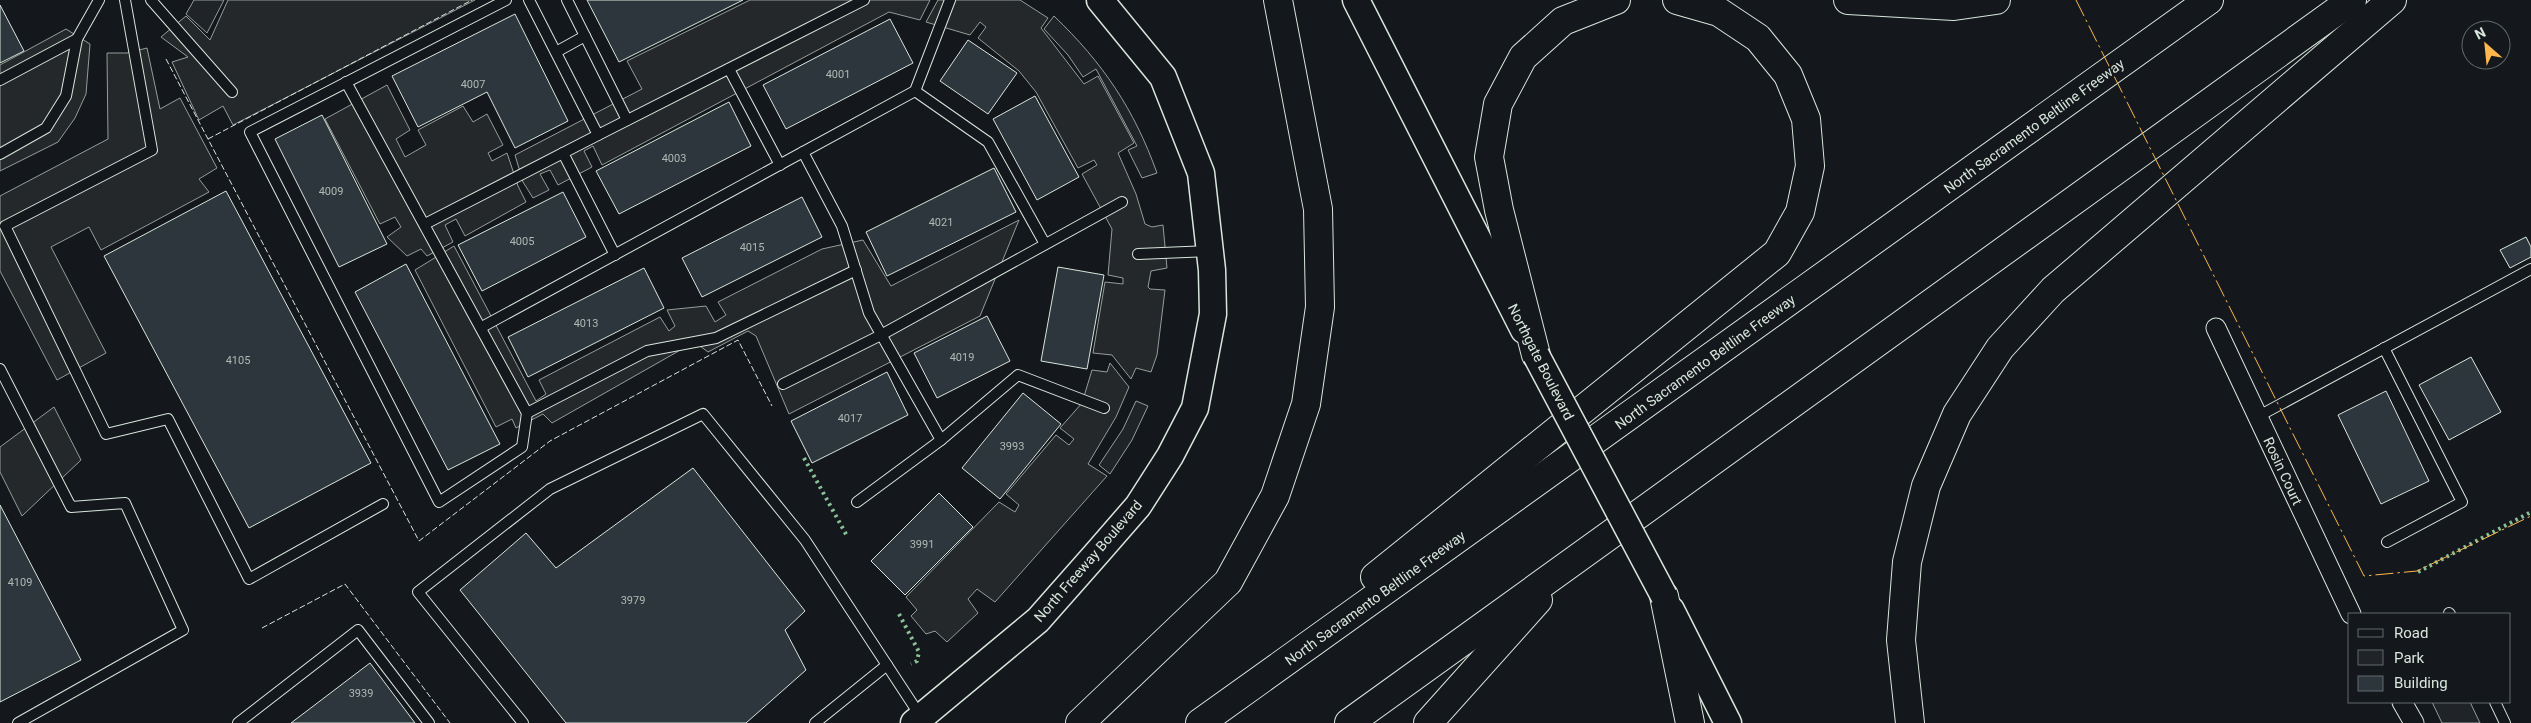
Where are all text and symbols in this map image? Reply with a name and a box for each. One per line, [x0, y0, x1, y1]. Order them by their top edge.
north arrow [2461, 20, 2511, 70]
text: N [2472, 24, 2488, 43]
street label: North Sacramento Beltline Freeway [1941, 55, 2127, 197]
house number: 4001 [826, 68, 850, 81]
house number: 4007 [461, 78, 485, 91]
house number: 4003 [662, 152, 686, 165]
house number: 4009 [319, 185, 343, 198]
house number: 4021 [929, 216, 953, 229]
house number: 4005 [510, 235, 534, 248]
house number: 4015 [740, 241, 764, 254]
street label: North Sacramento Beltline Freeway [1612, 291, 1798, 433]
street label: Northgate Boulevard [1505, 301, 1577, 423]
house number: 4013 [574, 317, 598, 330]
house number: 4019 [950, 351, 974, 364]
house number: 4105 [226, 354, 250, 367]
house number: 4017 [838, 412, 862, 425]
street label: Rosin Court [2260, 435, 2306, 508]
house number: 3993 [1000, 440, 1024, 453]
street label: North Freeway Boulevard [1031, 497, 1145, 625]
street label: North Sacramento Beltline Freeway [1282, 527, 1468, 669]
house number: 3991 [910, 538, 934, 551]
house number: 4109 [8, 576, 32, 589]
house number: 3979 [621, 594, 645, 607]
legend [2348, 613, 2511, 703]
text: Road [2394, 624, 2428, 642]
text: Park [2394, 649, 2425, 667]
text: Building [2394, 674, 2448, 692]
house number: 3939 [349, 687, 373, 700]

